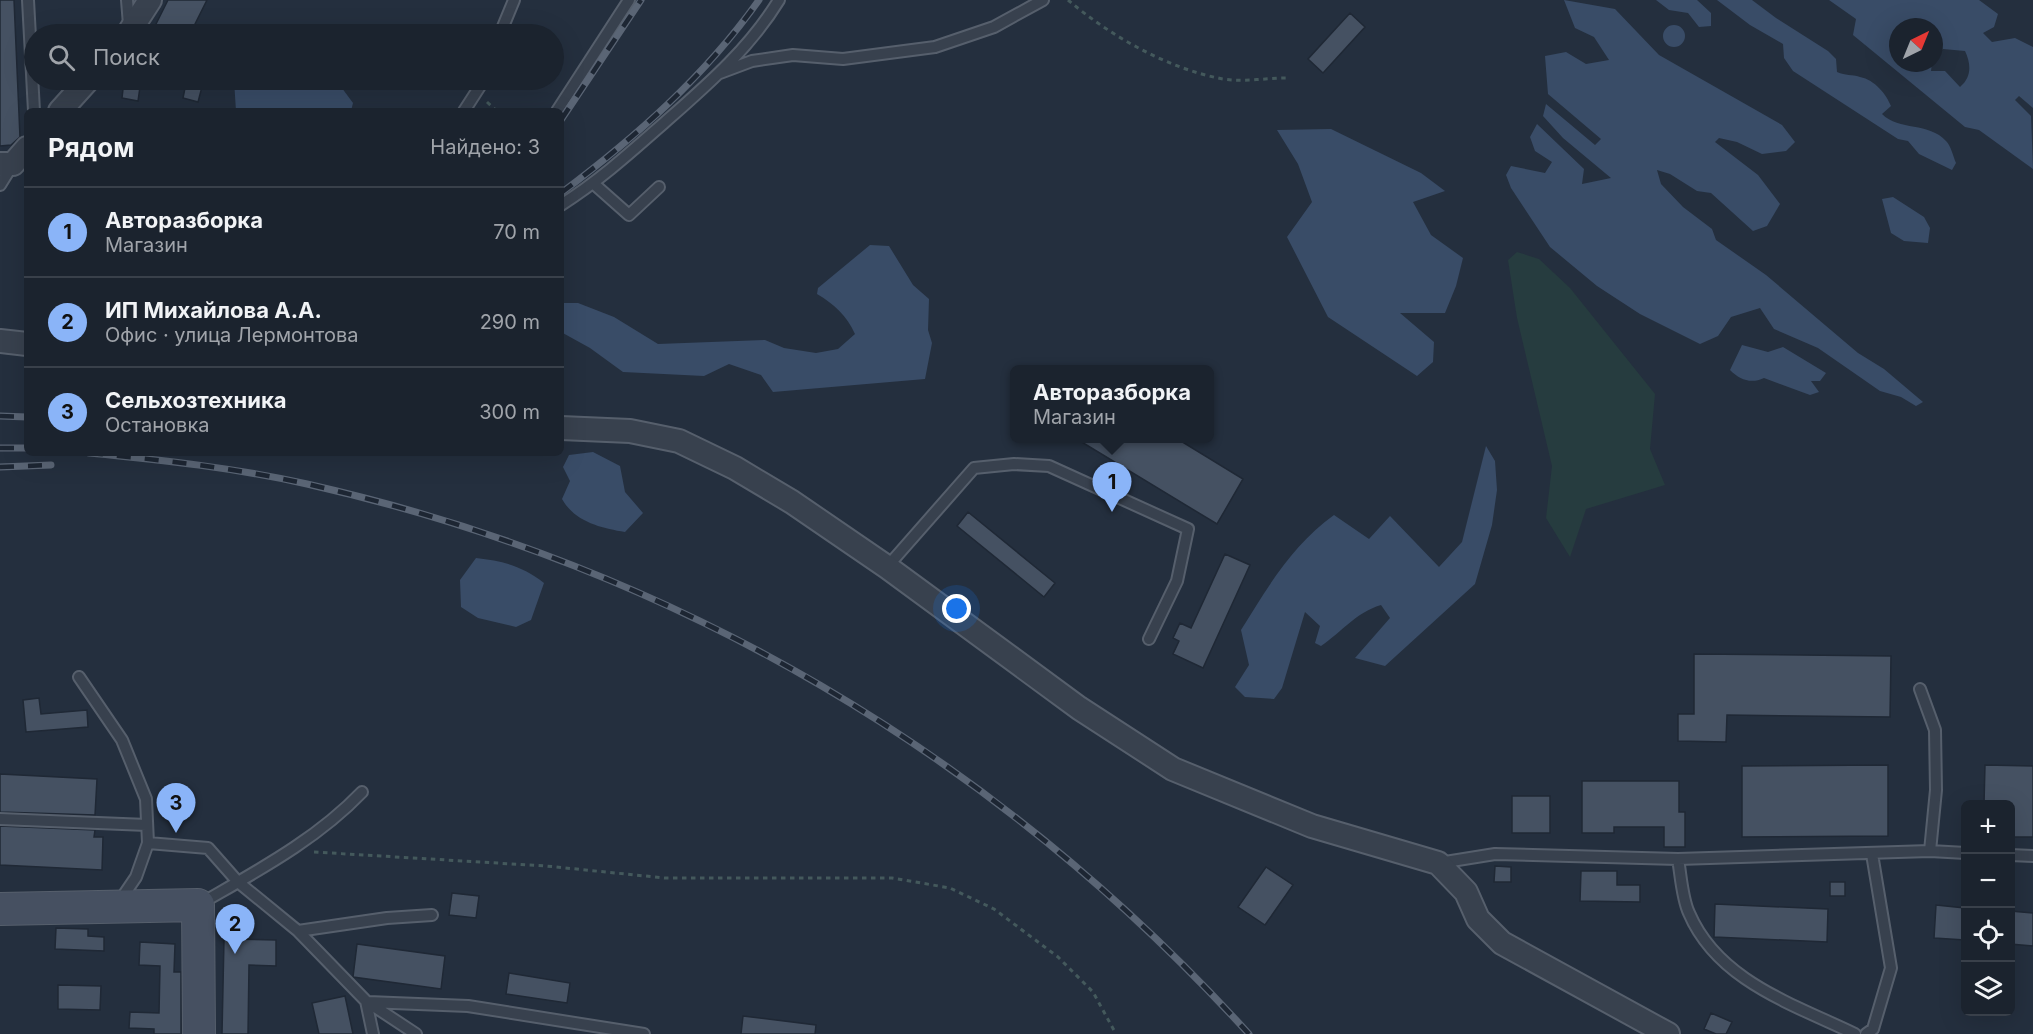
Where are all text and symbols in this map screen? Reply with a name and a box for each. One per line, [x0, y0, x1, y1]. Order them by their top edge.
north arrow [1889, 18, 1943, 72]
search box [24, 24, 564, 90]
icon: search [45, 41, 78, 74]
text: Поиск [93, 44, 160, 70]
text: Рядом [48, 132, 134, 163]
text: Найдено: 3 [430, 135, 540, 159]
text: Авторазборка [105, 207, 263, 233]
text: 1 [63, 220, 72, 244]
text: 70 m [493, 220, 540, 244]
text: Магазин [105, 233, 188, 257]
text: ИП Михайлова А.А. [105, 297, 322, 323]
text: 2 [61, 310, 74, 334]
text: 290 m [480, 310, 540, 334]
text: Офис · улица Лермонтова [105, 323, 358, 347]
popup [1010, 365, 1214, 443]
text: Авторазборка [1033, 379, 1191, 405]
text: Сельхозтехника [105, 387, 287, 413]
text: 3 [61, 400, 74, 424]
text: 300 m [479, 400, 540, 424]
text: Магазин [1033, 405, 1116, 429]
text: Остановка [105, 413, 209, 437]
pin: 1 [1092, 462, 1132, 512]
your location [942, 594, 971, 623]
pin: 3 [156, 784, 195, 833]
map controls [1961, 800, 2015, 1016]
button: + [1961, 800, 2015, 854]
button: − [1961, 854, 2015, 908]
pin: 2 [216, 904, 254, 954]
button: locate [1961, 908, 2015, 962]
button: layers [1961, 962, 2015, 1016]

